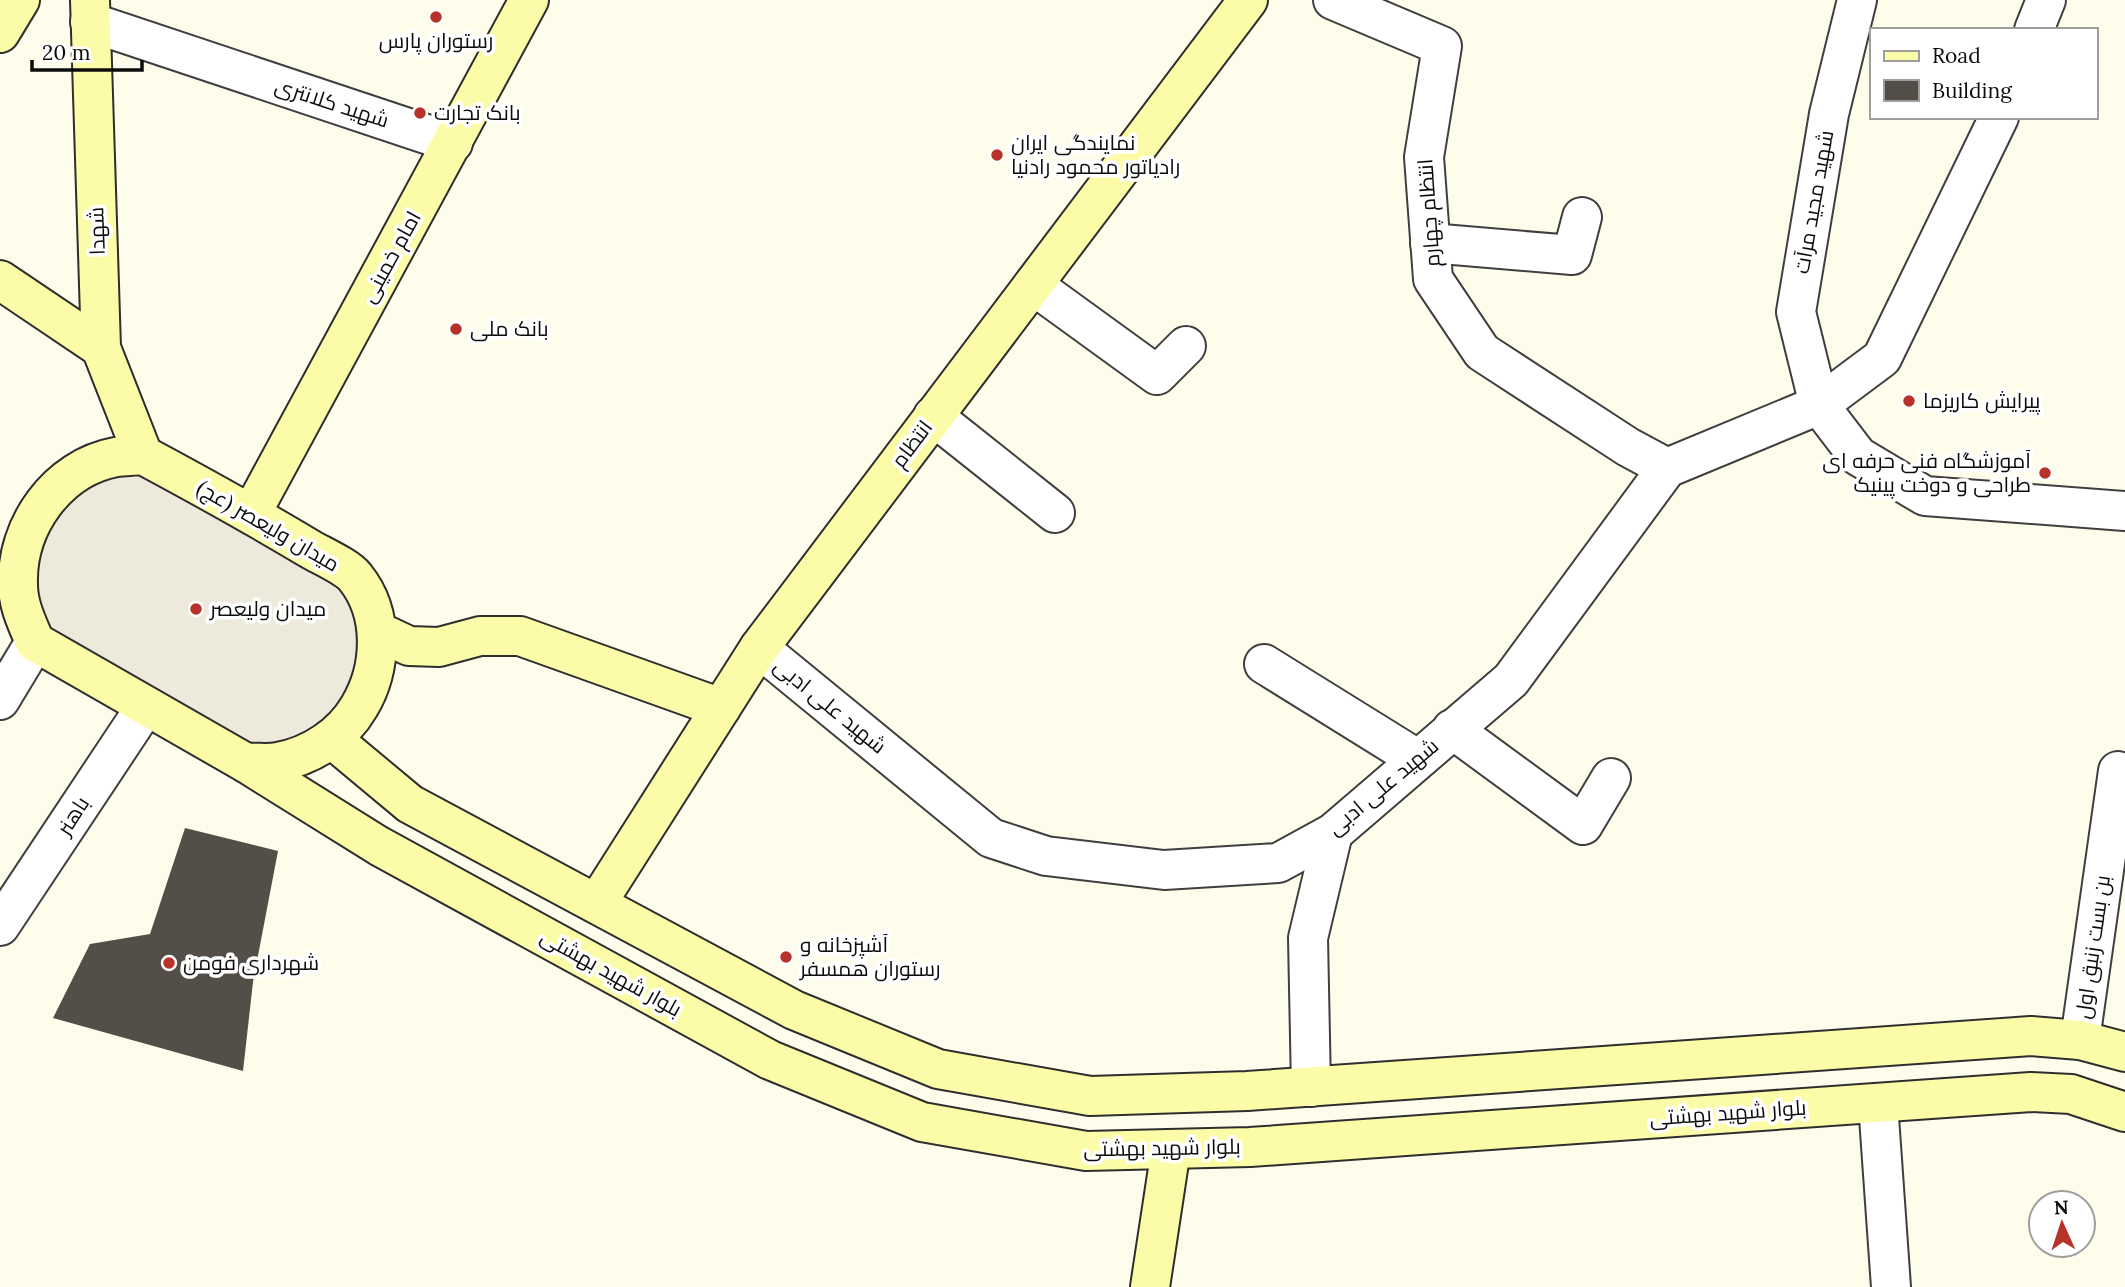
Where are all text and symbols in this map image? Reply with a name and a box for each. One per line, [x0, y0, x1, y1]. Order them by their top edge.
marker: رستوران پارس [428, 9, 444, 25]
place label: رستوران پارس [379, 27, 493, 55]
scale bar [32, 28, 142, 72]
legend [1870, 28, 2097, 119]
text: 20 m [42, 39, 91, 66]
text: Road [1932, 42, 1981, 69]
street label: شهید کلانتری [272, 71, 393, 134]
text: Building [1932, 77, 2012, 104]
place label: بانک تجارت [434, 99, 521, 126]
marker: بانک تجارت [412, 105, 428, 121]
street label: شهید مجید مرآت [1788, 128, 1839, 276]
place label: نمایندگی ایران رادیاتور محمود رادنیا [1011, 129, 1180, 180]
marker: نمایندگی ایران رادیاتور محمود رادنیا [989, 147, 1005, 163]
street label: انتظام چهارم [1411, 158, 1447, 268]
street label: شهدا [82, 206, 111, 256]
street label: امام خمینی [354, 206, 428, 308]
place label: بانک ملی [470, 315, 549, 342]
marker: بانک ملی [448, 321, 464, 337]
place label: پیرایش کاریزما [1923, 387, 2041, 415]
marker: پیرایش کاریزما [1901, 393, 1917, 409]
street label: انتظام [885, 415, 939, 473]
place label: آموزشگاه فنی حرفه ای طراحی و دوخت پینیک [1822, 447, 2031, 499]
marker: آموزشگاه فنی حرفه ای طراحی و دوخت پینیک [2037, 465, 2053, 481]
street label: میدان ولیعصر (عج) [192, 474, 344, 578]
place label: میدان ولیعصر [209, 595, 326, 622]
marker: میدان ولیعصر [188, 601, 204, 617]
street label: شهید علی ادبی [769, 652, 892, 759]
street label: شهید علی ادبی [1321, 732, 1444, 841]
street label: باهنر [50, 791, 95, 841]
street label: بن بست زنبق اول [2069, 873, 2116, 1021]
street label: بلوار شهید بهشتی [536, 923, 687, 1023]
place label: آشپزخانه و رستوران همسفر [799, 931, 941, 982]
place label: شهرداری فومن [183, 949, 319, 976]
marker: آشپزخانه و رستوران همسفر [778, 949, 794, 965]
marker: شهرداری فومن [161, 955, 177, 971]
street label: بلوار شهید بهشتی [1649, 1094, 1807, 1131]
street label: بلوار شهید بهشتی [1083, 1133, 1241, 1162]
north arrow [2027, 1189, 2097, 1259]
text: N [2053, 1195, 2069, 1219]

